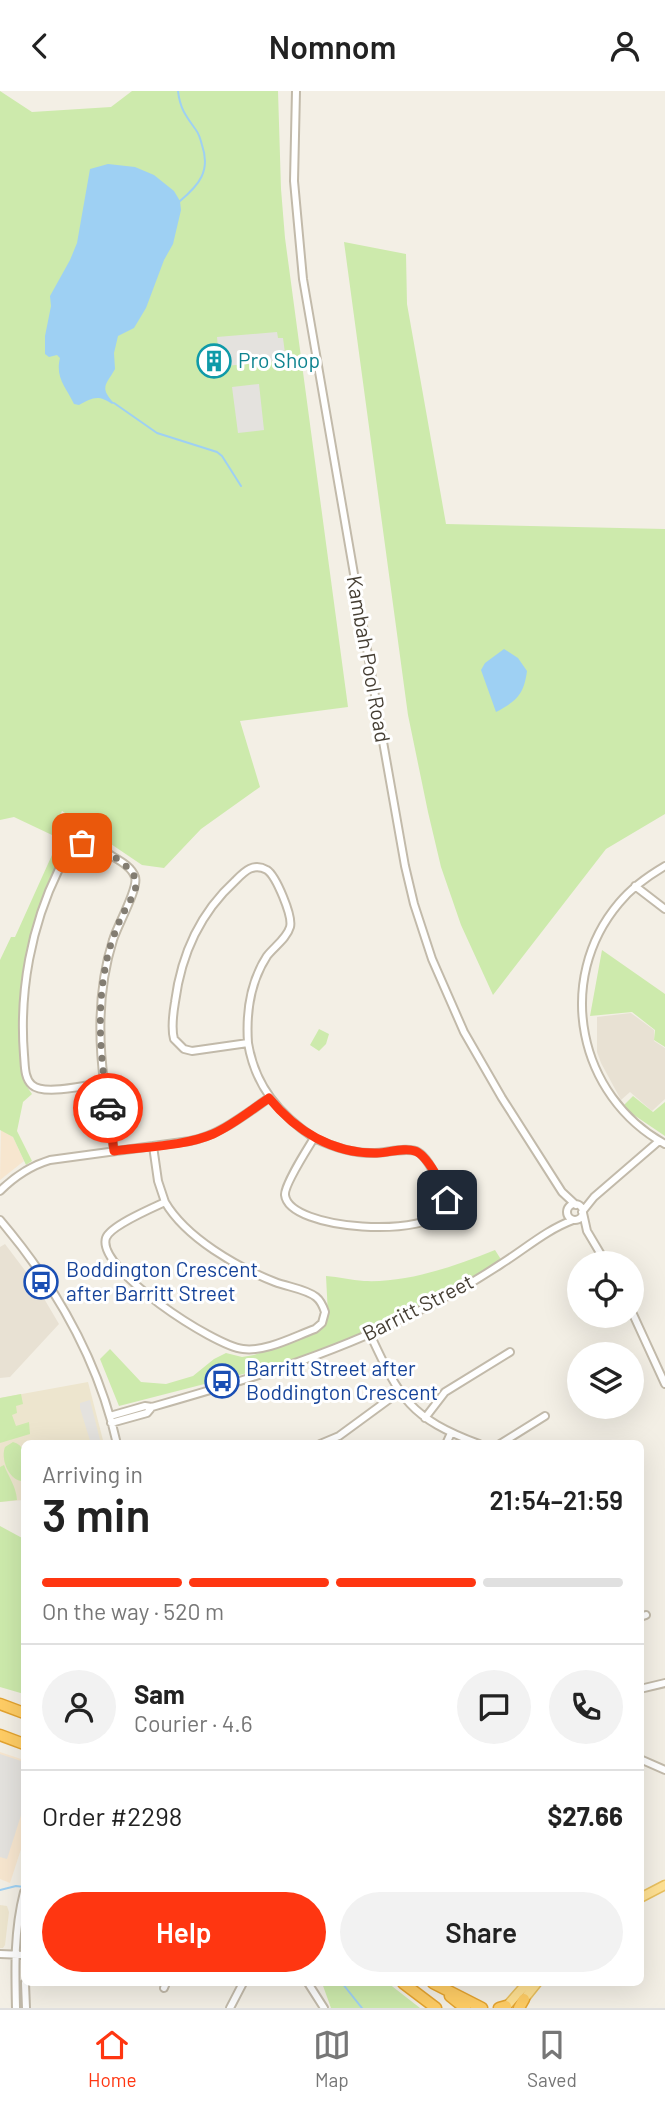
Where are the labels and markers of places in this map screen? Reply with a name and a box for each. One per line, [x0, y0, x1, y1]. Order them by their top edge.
building icon: Pro Shop [195, 342, 233, 380]
place label: Pro Shop [238, 347, 320, 372]
pin [52, 813, 112, 873]
pin [417, 1170, 477, 1230]
place label: Boddington Crescent after Barritt Street [66, 1256, 258, 1305]
bus stop icon: Boddington Crescent after Barritt Street [22, 1263, 60, 1301]
place label: Barritt Street after Boddington Crescent [246, 1355, 438, 1404]
bus stop icon: Barritt Street after Boddington Crescent [203, 1362, 241, 1400]

